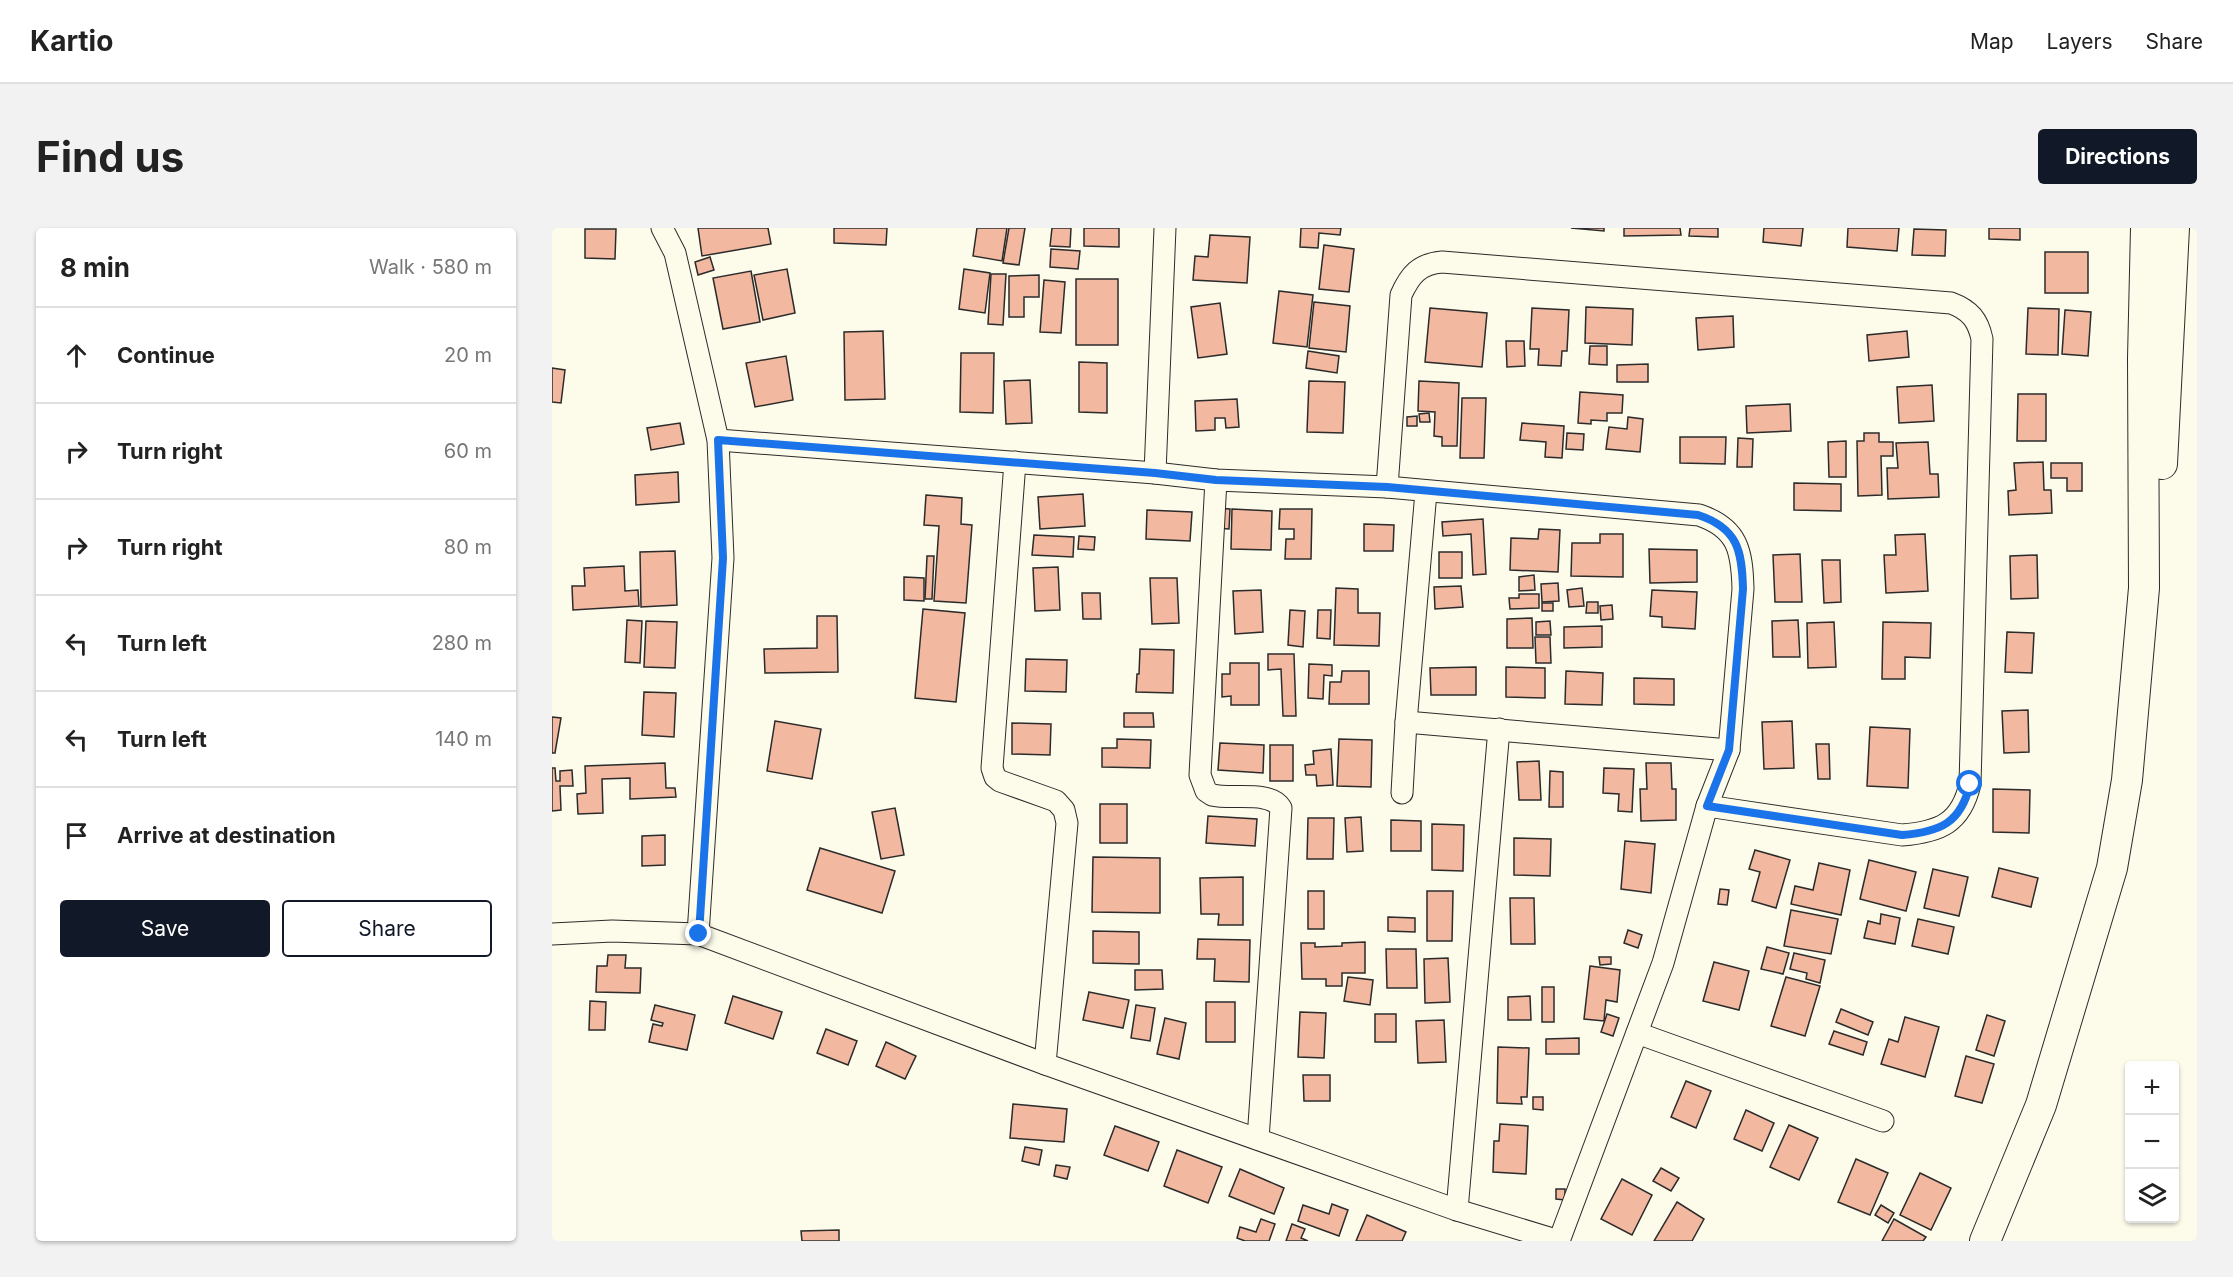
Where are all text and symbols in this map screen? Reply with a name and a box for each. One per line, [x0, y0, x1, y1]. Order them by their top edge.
text: Kartio [30, 24, 113, 58]
text: Map [1970, 29, 2014, 54]
text: Layers [2047, 29, 2113, 54]
text: Share [2146, 29, 2203, 54]
button: Directions [2038, 129, 2197, 184]
text: Find us [36, 131, 184, 182]
text: 8 min [60, 252, 130, 283]
text: Walk · 580 m [369, 255, 492, 279]
icon: ahead [60, 339, 93, 372]
text: Continue [117, 342, 215, 368]
text: 20 m [444, 343, 492, 367]
icon: right [60, 435, 93, 468]
text: Turn right [117, 438, 223, 464]
text: 60 m [444, 439, 492, 463]
icon: right [60, 531, 93, 564]
text: Turn right [117, 534, 223, 560]
text: 80 m [444, 535, 492, 559]
icon: left [60, 627, 93, 660]
text: Turn left [117, 630, 207, 656]
text: 280 m [432, 631, 492, 655]
icon: left [60, 723, 93, 756]
text: Turn left [117, 726, 207, 752]
text: 140 m [435, 727, 492, 751]
route start [1956, 770, 1982, 796]
icon: arrive [60, 819, 93, 852]
text: Arrive at destination [117, 822, 336, 848]
button: Save [60, 900, 270, 957]
button: Share [282, 900, 492, 957]
route end [685, 920, 711, 946]
map controls [2125, 1061, 2179, 1223]
button: + [2125, 1061, 2179, 1115]
button: − [2125, 1115, 2179, 1169]
button: layers [2125, 1169, 2179, 1223]

